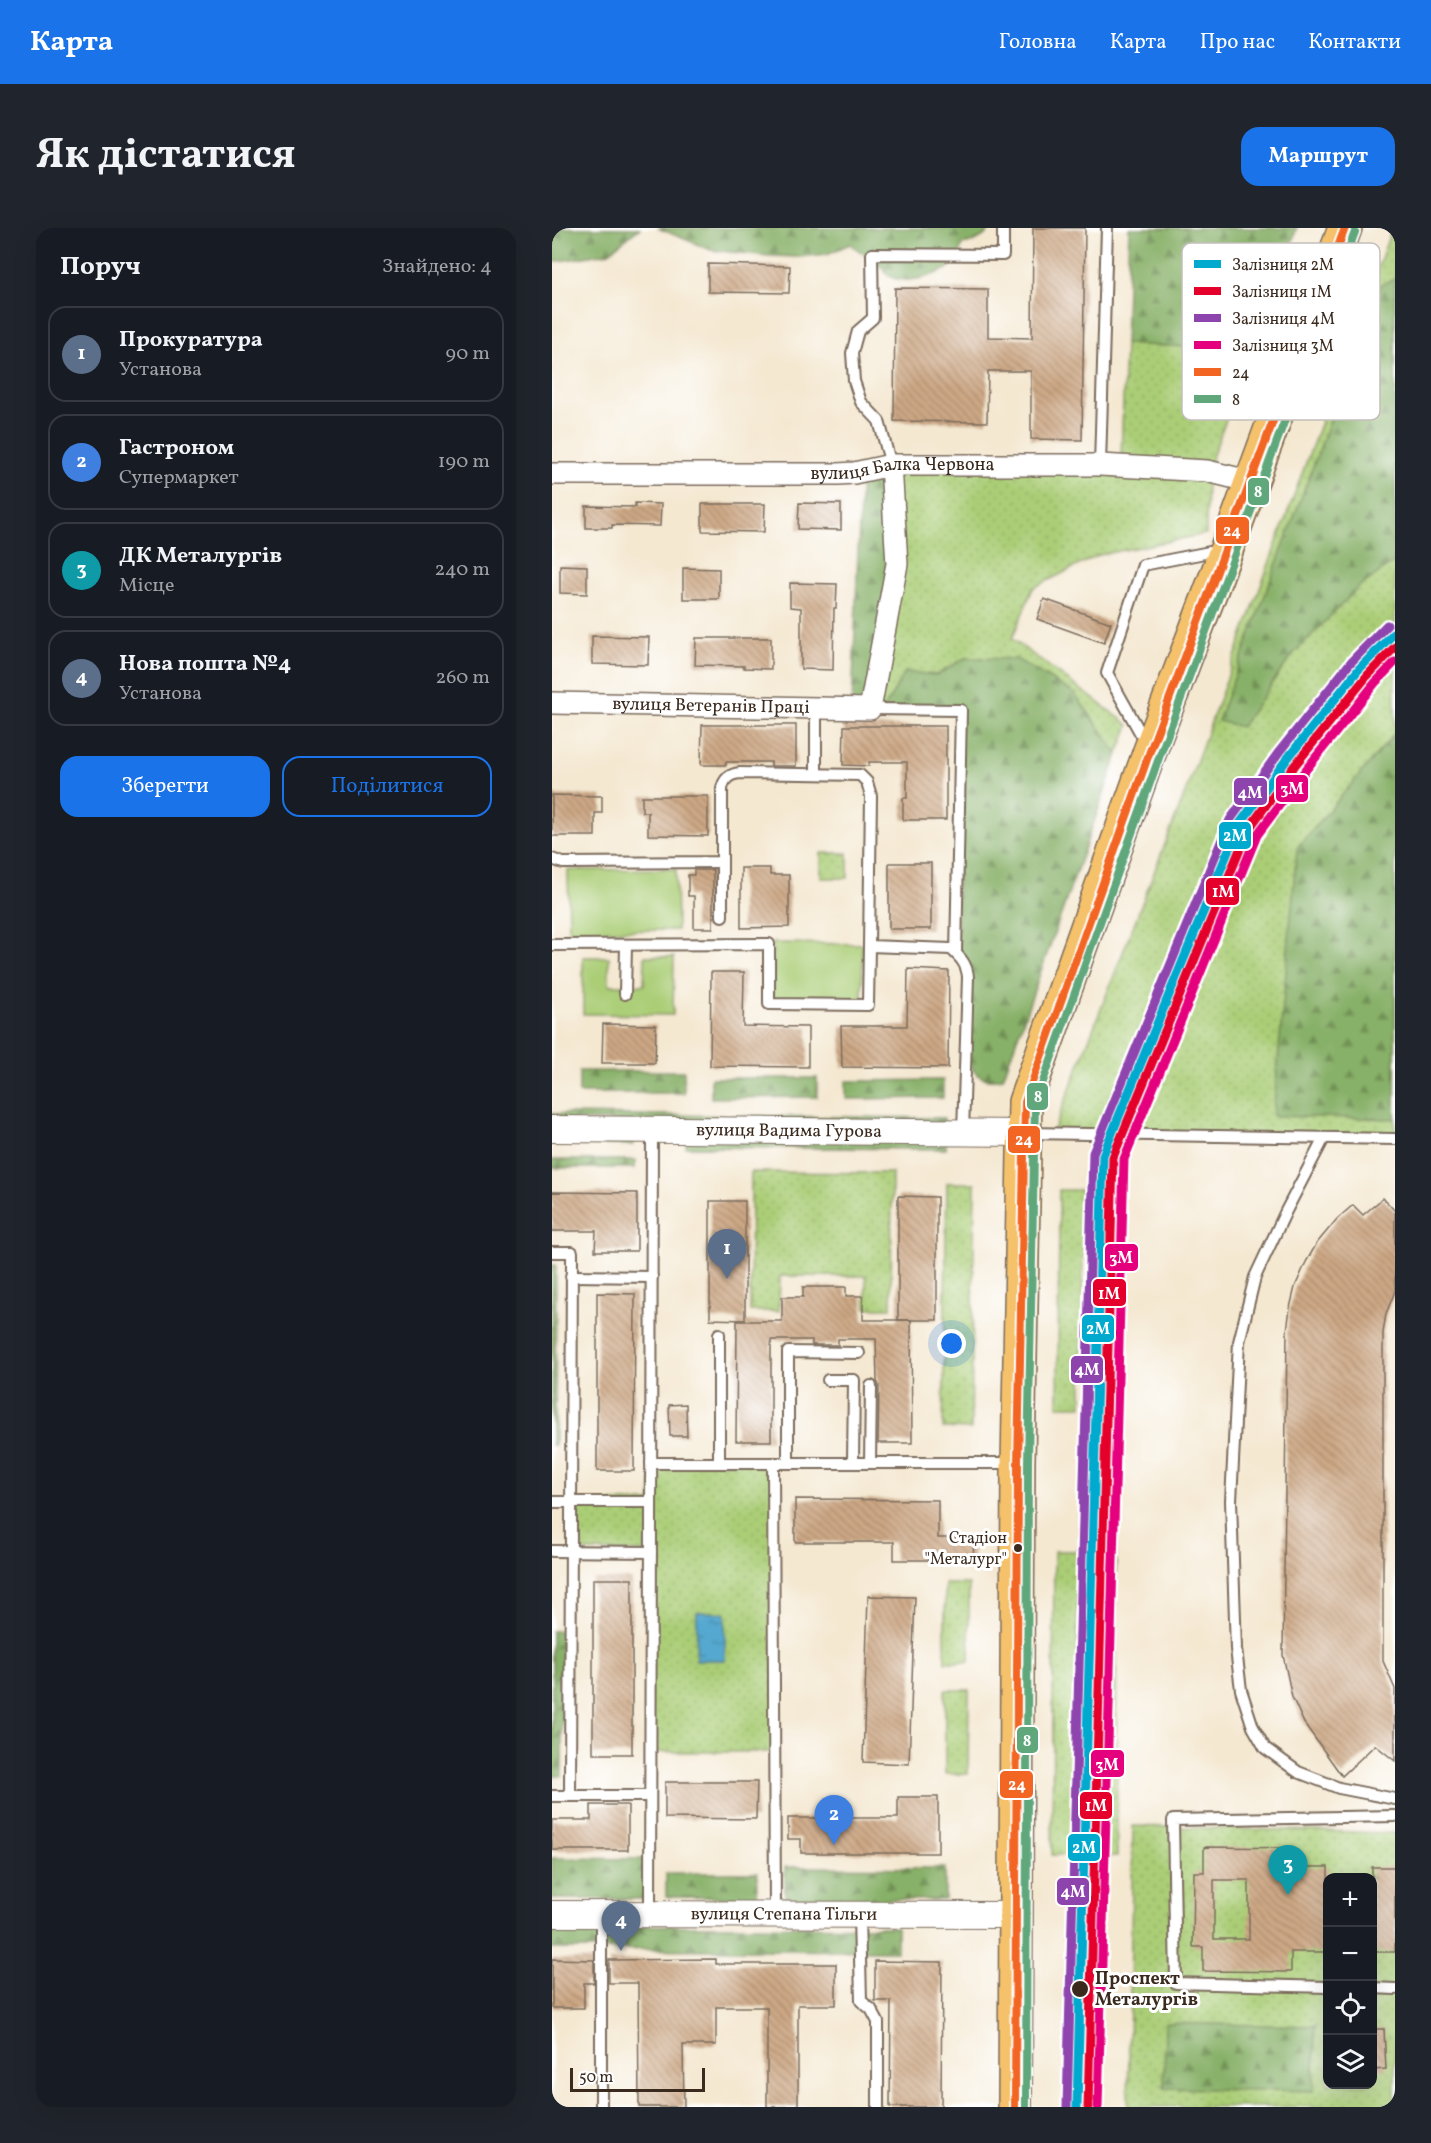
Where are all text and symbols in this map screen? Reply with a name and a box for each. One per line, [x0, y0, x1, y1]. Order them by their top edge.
text: Карта [30, 23, 113, 62]
text: Головна [999, 28, 1077, 57]
text: Карта [1110, 28, 1167, 57]
text: Про нас [1200, 28, 1275, 57]
text: Контакти [1308, 28, 1401, 57]
text: Як дістатися [36, 127, 296, 186]
button: Маршрут [1241, 127, 1395, 186]
legend [1182, 243, 1380, 420]
text: Поруч [60, 249, 141, 285]
text: Знайдено: 4 [382, 253, 492, 281]
text: Залізниця 2М [1232, 255, 1334, 277]
text: Залізниця 1М [1232, 282, 1332, 304]
text: Залізниця 4М [1232, 309, 1335, 331]
text: Прокуратура [119, 325, 263, 356]
text: Залізниця 3М [1232, 336, 1334, 358]
text: 1 [77, 340, 86, 368]
text: 90 m [446, 340, 490, 368]
text: Установа [119, 356, 202, 384]
text: 24 [1232, 363, 1250, 385]
text: 8 [1232, 390, 1240, 412]
text: Гастроном [119, 433, 234, 464]
text: 2 [76, 448, 87, 476]
text: 190 m [438, 448, 490, 476]
street label: вулиця Балка Червона [811, 452, 995, 487]
text: Супермаркет [119, 464, 239, 492]
line badge: 8 [1247, 477, 1270, 506]
text: 8 [1254, 482, 1262, 504]
line badge: 24 [1215, 516, 1250, 545]
text: 24 [1223, 521, 1241, 543]
text: ДК Металургів [119, 541, 282, 572]
text: 3 [76, 556, 87, 584]
text: 240 m [435, 556, 490, 584]
text: Місце [119, 572, 174, 600]
text: Нова пошта №4 [119, 649, 291, 680]
text: 4 [75, 664, 88, 692]
text: 260 m [435, 664, 490, 692]
text: Установа [119, 680, 202, 708]
street label: вулиця Ветеранів Праці [612, 692, 810, 720]
button: Зберегти [60, 756, 270, 817]
button: Поділитися [282, 756, 492, 817]
line badge: 3М [1275, 774, 1309, 803]
line badge: 4М [1233, 777, 1268, 806]
text: 3М [1280, 779, 1304, 801]
text: 4М [1237, 783, 1263, 805]
line badge: 2М [1218, 821, 1252, 850]
text: 2М [1223, 826, 1247, 848]
line badge: 1М [1205, 877, 1240, 906]
text: 1М [1212, 882, 1234, 904]
line badge: 8 [1026, 1082, 1049, 1111]
text: 8 [1034, 1087, 1042, 1109]
street label: вулиця Вадима Гурова [696, 1118, 882, 1144]
line badge: 24 [1007, 1125, 1041, 1154]
text: 24 [1015, 1130, 1033, 1152]
pin: 1 [708, 1230, 747, 1279]
line badge: 3М [1104, 1243, 1139, 1272]
text: 3М [1109, 1248, 1133, 1270]
line badge: 1М [1092, 1278, 1127, 1307]
text: 1М [1098, 1284, 1120, 1306]
line badge: 2М [1081, 1314, 1115, 1343]
text: 2М [1086, 1319, 1110, 1341]
your location [937, 1329, 966, 1358]
line badge: 4М [1070, 1355, 1104, 1384]
text: 4М [1074, 1360, 1100, 1382]
place label: Стадіон "Металург" [925, 1528, 1007, 1571]
marker: Стадіон "Металург" [1012, 1542, 1024, 1554]
line badge: 8 [1016, 1726, 1039, 1754]
text: 8 [1023, 1731, 1031, 1753]
line badge: 3М [1090, 1749, 1125, 1778]
text: 3М [1095, 1755, 1119, 1777]
line badge: 24 [999, 1770, 1034, 1799]
text: 24 [1008, 1775, 1026, 1797]
line badge: 1М [1079, 1791, 1113, 1820]
pin: 2 [814, 1796, 854, 1845]
text: 1М [1085, 1796, 1107, 1818]
line badge: 2М [1067, 1833, 1101, 1862]
text: 2М [1072, 1838, 1096, 1860]
pin: 3 [1268, 1846, 1308, 1895]
map controls [1323, 1873, 1377, 2089]
button: + [1323, 1873, 1377, 1927]
line badge: 4М [1056, 1877, 1090, 1906]
text: 4М [1060, 1882, 1086, 1904]
pin: 4 [602, 1902, 640, 1951]
street label: вулиця Степана Тільги [691, 1902, 877, 1927]
button: − [1323, 1927, 1377, 1981]
place label: Проспект Металургів [1095, 1967, 1198, 2013]
marker: Проспект Металургів [1070, 1979, 1090, 1999]
button: locate [1323, 1981, 1377, 2035]
button: layers [1323, 2035, 1377, 2089]
scale bar [570, 2065, 705, 2092]
text: 50 m [579, 2067, 613, 2089]

